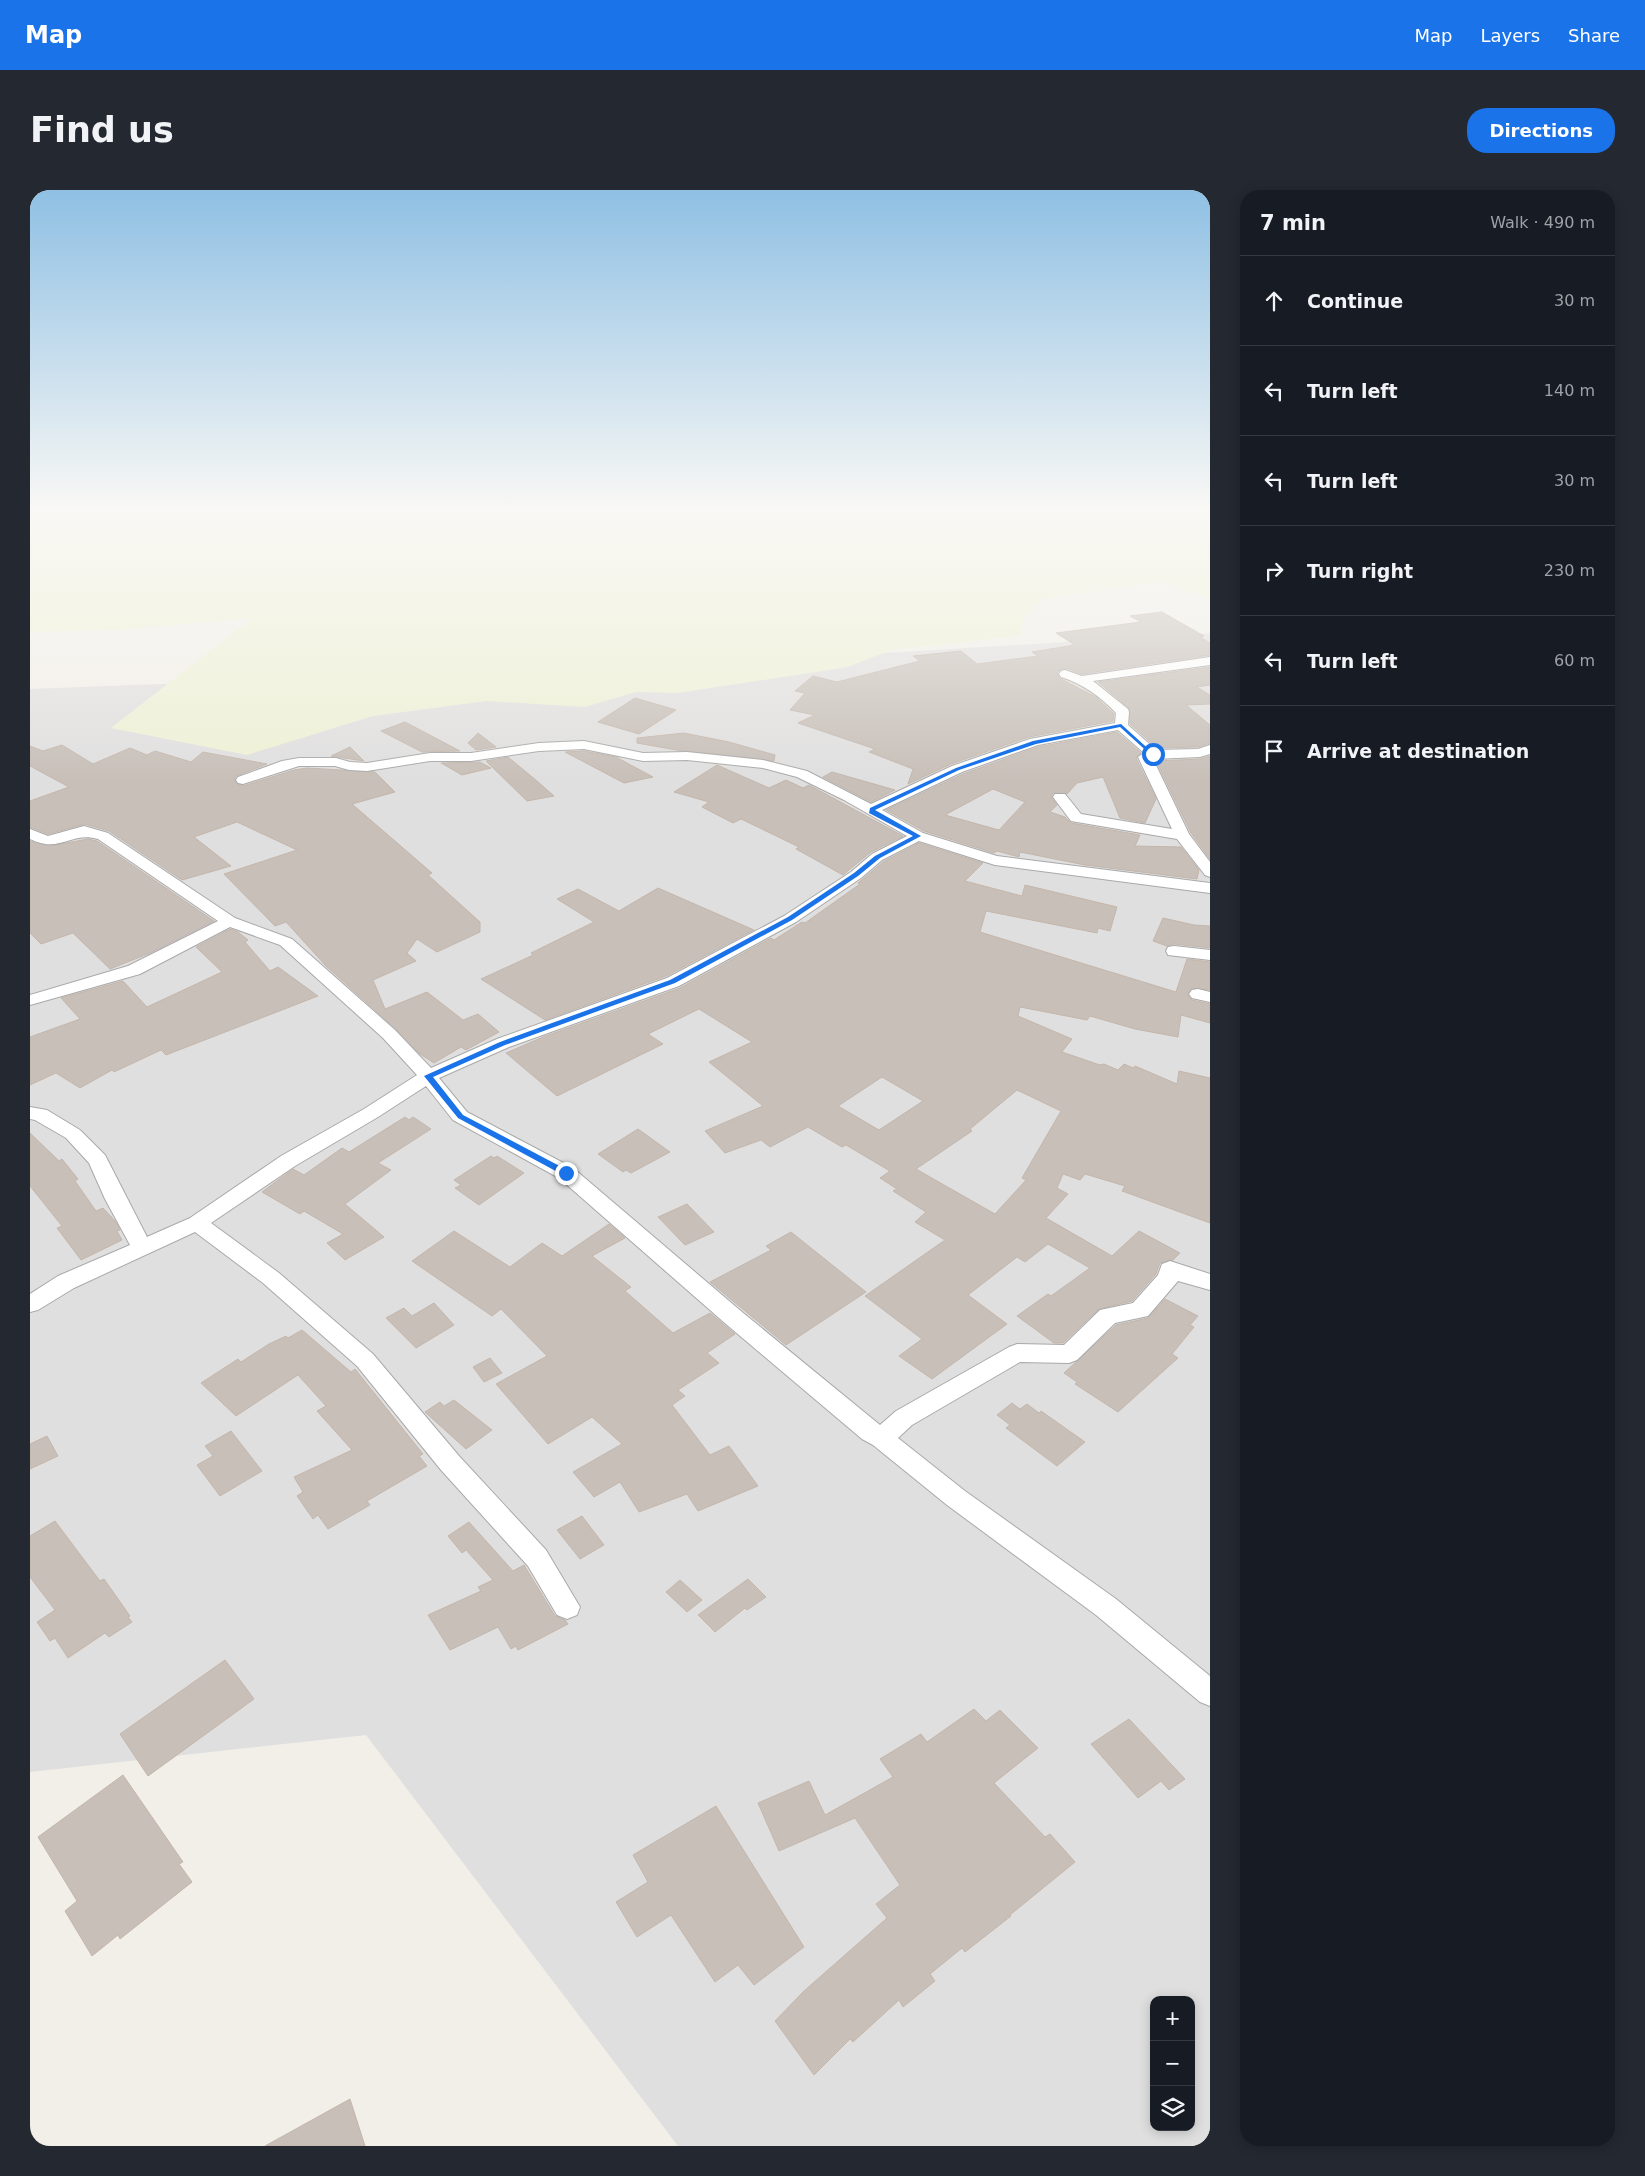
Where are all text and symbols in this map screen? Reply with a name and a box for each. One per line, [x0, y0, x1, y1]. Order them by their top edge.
text: Map [25, 21, 82, 49]
text: Map [1414, 25, 1452, 46]
text: Layers [1480, 25, 1540, 46]
text: Share [1568, 25, 1620, 46]
button: Directions [1467, 108, 1615, 153]
text: Find us [30, 110, 174, 150]
text: 7 min [1260, 211, 1326, 235]
text: Walk · 490 m [1490, 213, 1595, 232]
icon: ahead [1260, 287, 1288, 315]
text: Continue [1307, 290, 1403, 312]
text: 30 m [1554, 291, 1595, 310]
icon: left [1260, 377, 1288, 405]
text: Turn left [1307, 380, 1398, 402]
text: 140 m [1544, 381, 1595, 400]
icon: left [1260, 467, 1288, 495]
text: Turn left [1307, 470, 1398, 492]
text: 30 m [1554, 471, 1595, 490]
icon: right [1260, 557, 1288, 585]
text: Turn right [1307, 560, 1413, 582]
text: 230 m [1544, 561, 1595, 580]
icon: left [1260, 647, 1288, 675]
text: Turn left [1307, 650, 1398, 672]
text: 60 m [1554, 651, 1595, 670]
icon: arrive [1260, 737, 1288, 765]
text: Arrive at destination [1307, 740, 1529, 762]
route start [1142, 743, 1165, 766]
route end [555, 1162, 578, 1185]
map controls [1150, 1996, 1195, 2131]
button: + [1150, 1996, 1195, 2041]
button: − [1150, 2041, 1195, 2086]
button: layers [1150, 2086, 1195, 2131]

